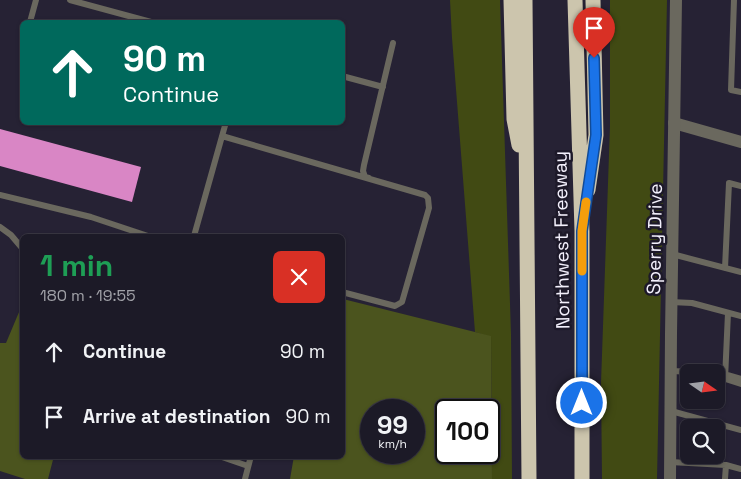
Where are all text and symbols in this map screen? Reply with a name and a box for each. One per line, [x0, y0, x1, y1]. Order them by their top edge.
pin [573, 7, 615, 58]
icon: arrive [580, 14, 608, 42]
text: 90 m [123, 37, 206, 81]
icon: ahead [40, 40, 105, 105]
text: Continue [123, 80, 219, 108]
street label: Northwest Freeway [547, 151, 576, 329]
street label: Sperry Drive [641, 183, 668, 295]
text: 1 min [40, 246, 113, 285]
button: close [273, 251, 325, 303]
text: 180 m · 19:55 [40, 285, 136, 306]
icon: ahead [40, 338, 68, 366]
text: Continue [83, 339, 166, 364]
text: 90 m [280, 339, 325, 364]
north arrow [680, 364, 725, 409]
map controls [680, 364, 725, 464]
position arrow [555, 376, 607, 428]
speed limit sign: 100 [435, 399, 500, 464]
icon: arrive [40, 403, 68, 431]
text: Arrive at destination [83, 404, 271, 429]
text: 90 m [286, 404, 331, 429]
text: 99 [377, 409, 408, 441]
button: search [680, 419, 725, 464]
text: km/h [378, 436, 407, 452]

